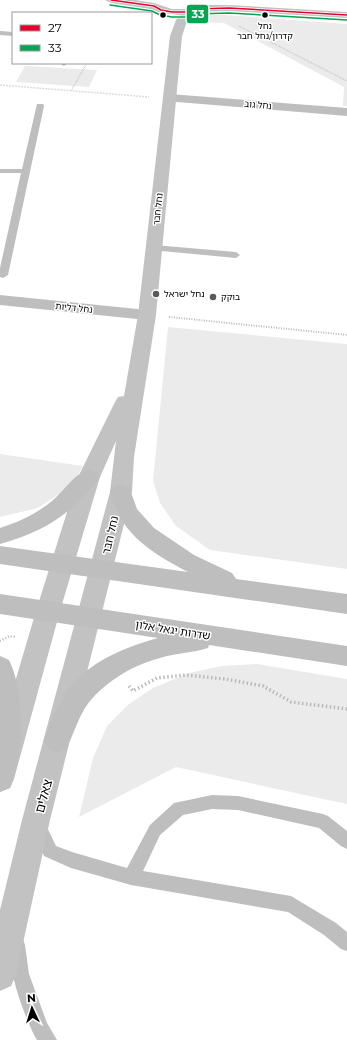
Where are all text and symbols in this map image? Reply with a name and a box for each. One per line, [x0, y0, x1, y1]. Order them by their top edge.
line badge: 33 [186, 4, 209, 24]
text: 33 [191, 7, 205, 21]
unlabelled marker [158, 10, 168, 20]
marker: נחל קדרון/נחל חבר [260, 10, 270, 20]
legend [12, 12, 152, 64]
text: 27 [48, 20, 62, 35]
place label: נחל קדרון/נחל חבר [237, 20, 293, 41]
text: 33 [48, 40, 62, 55]
street label: נחל גוב [244, 98, 272, 111]
street label: נחל חבר [150, 192, 165, 225]
place label: נחל ישראל [164, 288, 205, 299]
marker: נחל ישראל [151, 289, 161, 299]
place label: בוקק [221, 291, 240, 302]
marker: בוקק [208, 292, 218, 302]
street label: נחל דליות [55, 300, 93, 315]
street label: נחל חבר [99, 514, 121, 556]
street label: שדרות יגאל אלון [135, 617, 211, 643]
street label: צאלים [31, 777, 55, 815]
north arrow [12, 988, 52, 1028]
text: N [26, 991, 36, 1005]

